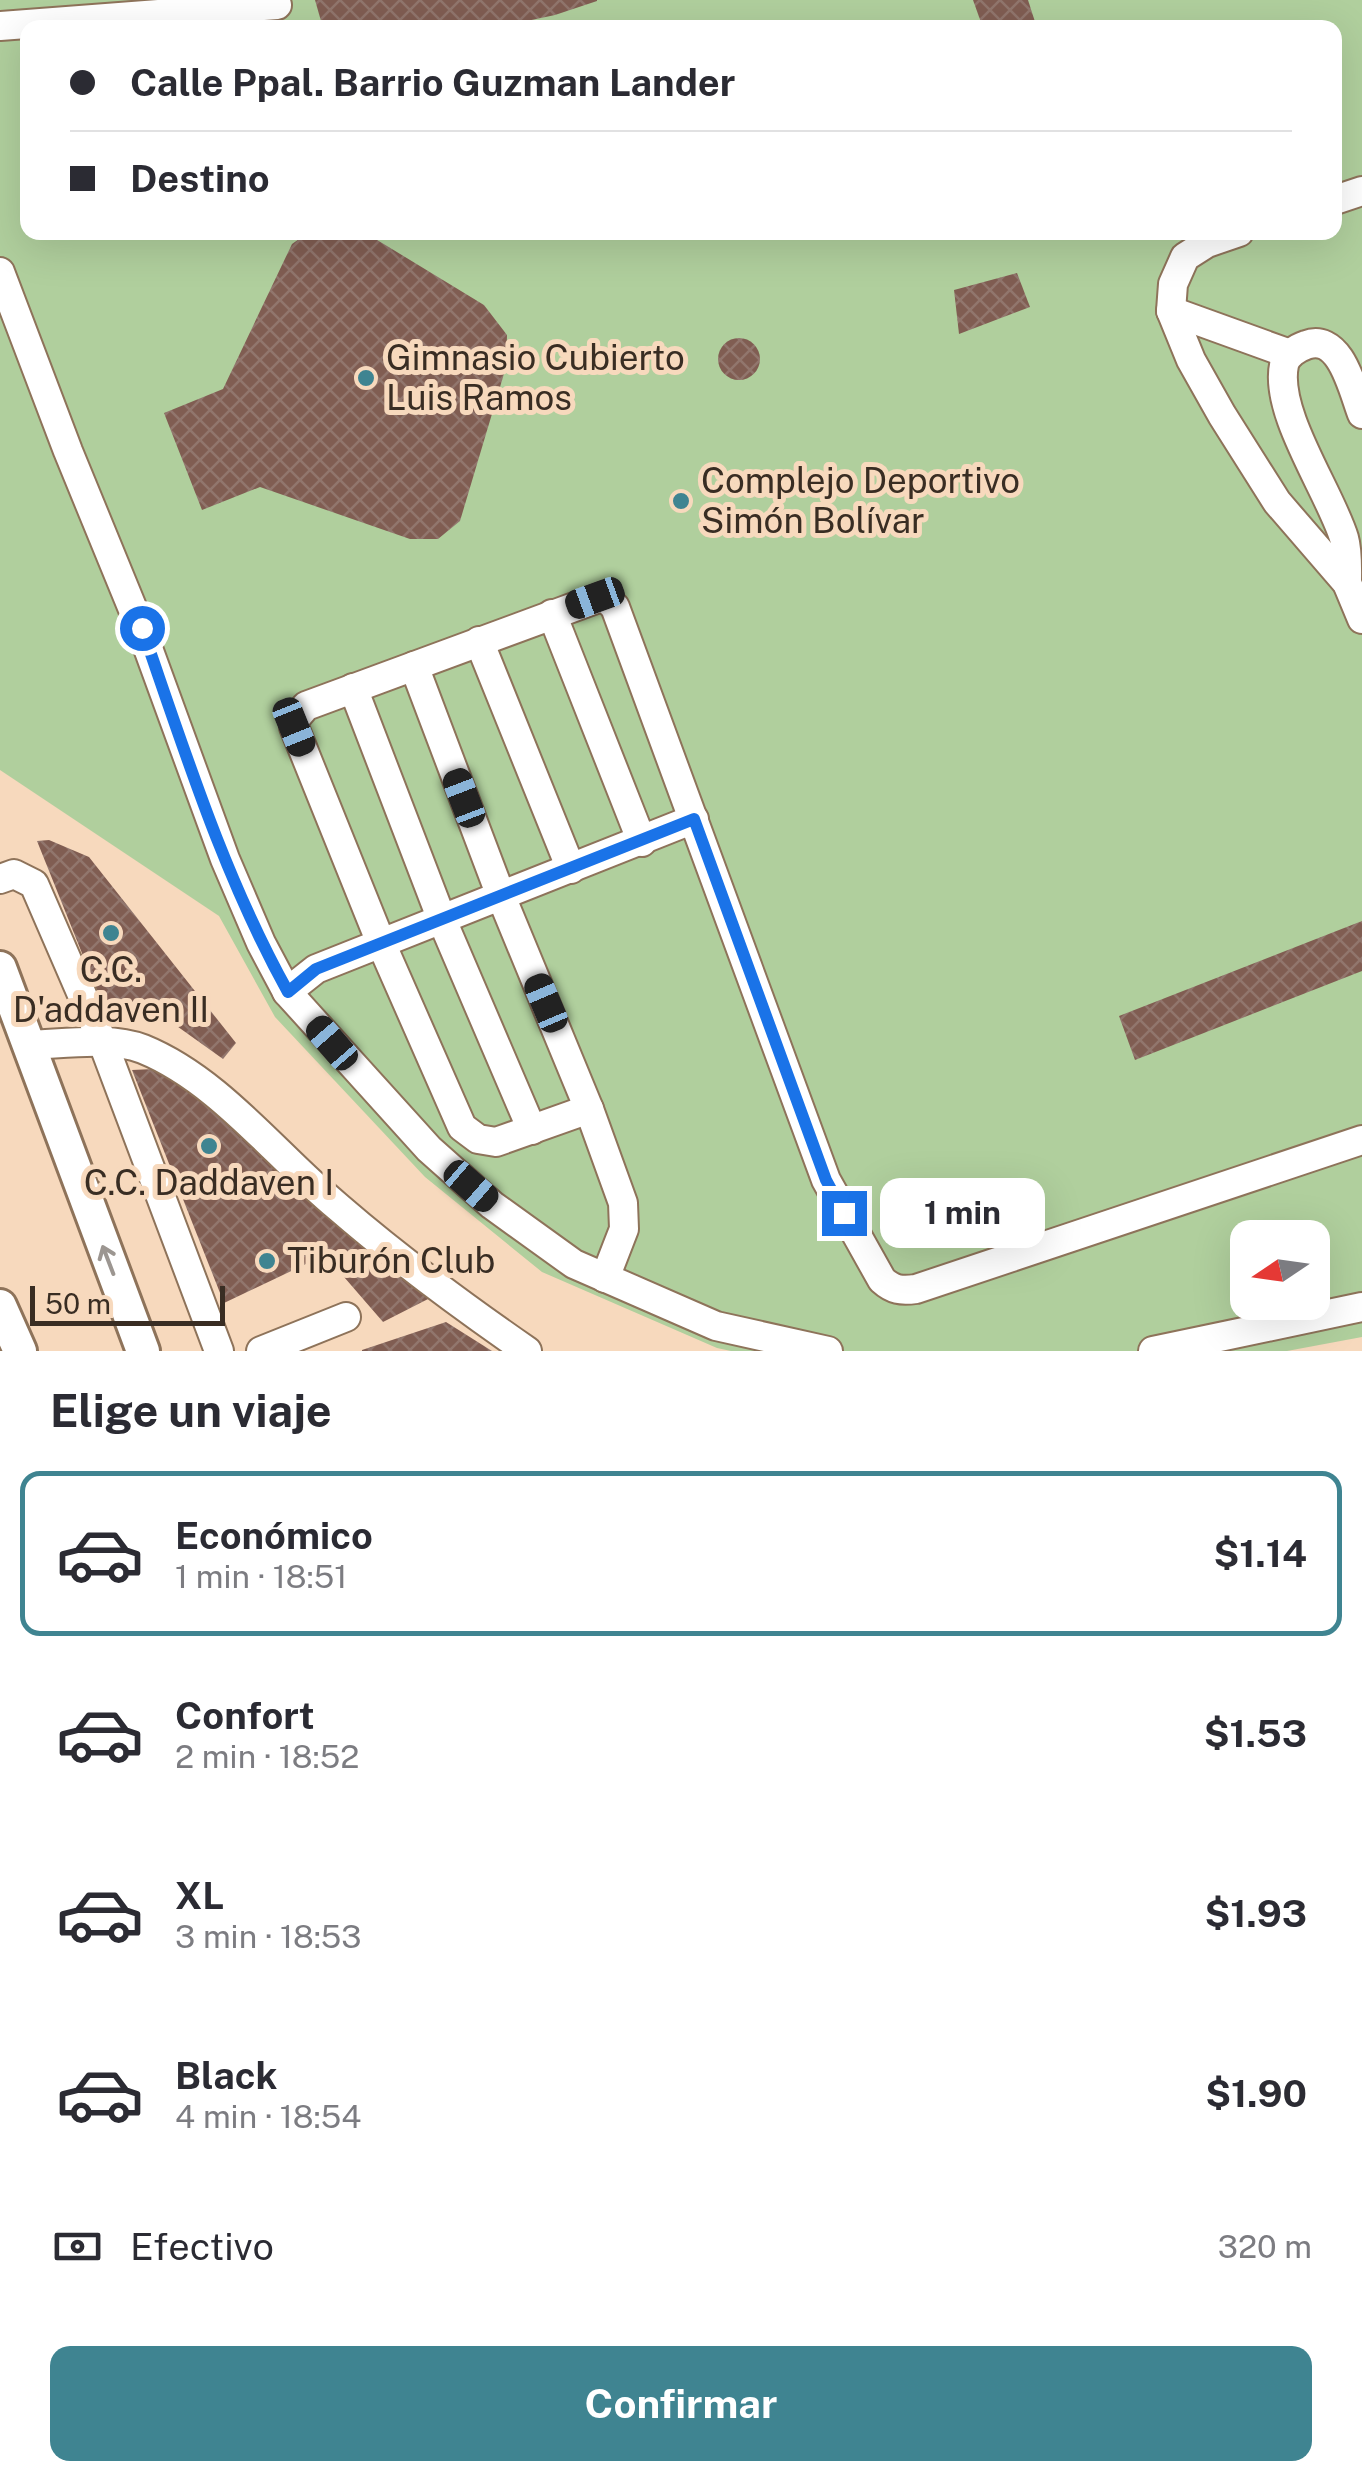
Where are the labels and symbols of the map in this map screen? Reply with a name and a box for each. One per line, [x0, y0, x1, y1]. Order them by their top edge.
place label: Gimnasio Cubierto Luis Ramos [386, 337, 685, 418]
marker: Gimnasio Cubierto Luis Ramos [355, 367, 377, 389]
place label: Complejo Deportivo Simón Bolívar [701, 460, 1020, 541]
marker: Complejo Deportivo Simón Bolívar [670, 490, 692, 512]
car [562, 574, 628, 622]
route start [120, 606, 165, 651]
car [269, 694, 319, 760]
car [439, 765, 489, 831]
marker: C.C. D'addaven II [100, 922, 122, 944]
place label: C.C. D'addaven II [13, 949, 209, 1030]
car [520, 970, 572, 1036]
car [301, 1011, 363, 1075]
marker: C.C. Daddaven I [198, 1135, 220, 1157]
car [439, 1155, 503, 1217]
place label: C.C. Daddaven I [84, 1162, 334, 1203]
callout: 1 min [879, 1178, 1044, 1248]
route end [822, 1191, 867, 1236]
north arrow [1230, 1220, 1330, 1320]
place label: Tiburón Club [287, 1240, 495, 1281]
one-way arrow [98, 1245, 116, 1275]
marker: Tiburón Club [256, 1250, 278, 1272]
scale bar [30, 1281, 225, 1326]

